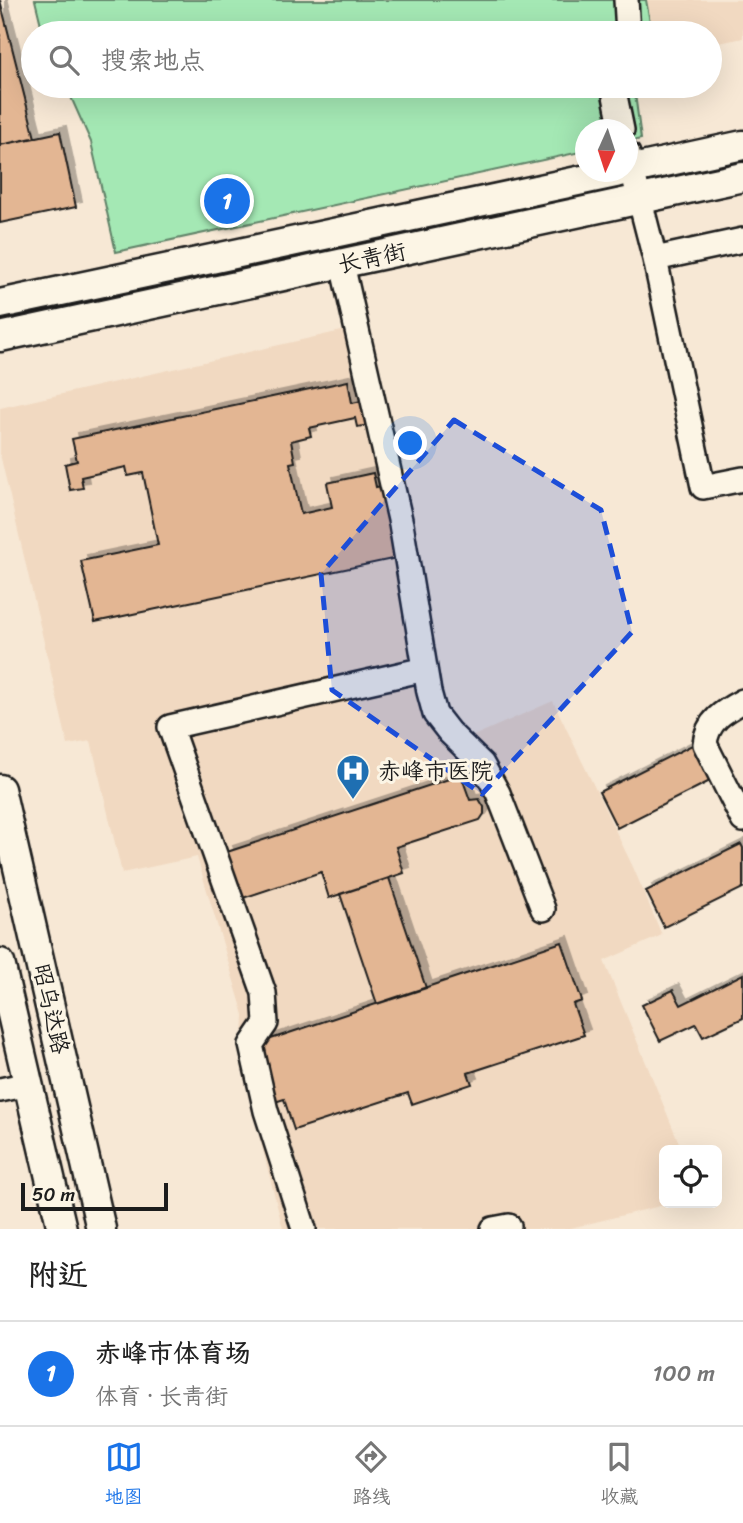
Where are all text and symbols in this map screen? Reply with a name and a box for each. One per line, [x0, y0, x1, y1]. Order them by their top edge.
search box [21, 21, 722, 98]
text: 搜索地点 [101, 37, 205, 83]
icon: search [45, 41, 83, 79]
north arrow [575, 119, 638, 182]
pin: 1 [204, 175, 250, 227]
street label: 长青街 [334, 231, 410, 285]
your location [393, 426, 427, 460]
place label: 赤峰市医院 [378, 751, 493, 792]
hospital icon: 赤峰市医院 [334, 752, 372, 801]
street label: 昭乌达路 [21, 960, 81, 1058]
map controls [659, 1145, 722, 1208]
button: locate [659, 1145, 722, 1208]
text: 50 m [32, 1178, 75, 1211]
scale bar [21, 1180, 168, 1212]
text: 附近 [28, 1248, 88, 1302]
text: 赤峰市体育场 [95, 1330, 251, 1376]
text: 1 [46, 1353, 56, 1394]
text: 100 m [652, 1353, 715, 1394]
text: 体育 · 长青街 [95, 1376, 228, 1417]
tab: 地图 [105, 1438, 143, 1513]
tab: 路线 [352, 1438, 390, 1513]
tab: 收藏 [600, 1438, 638, 1513]

